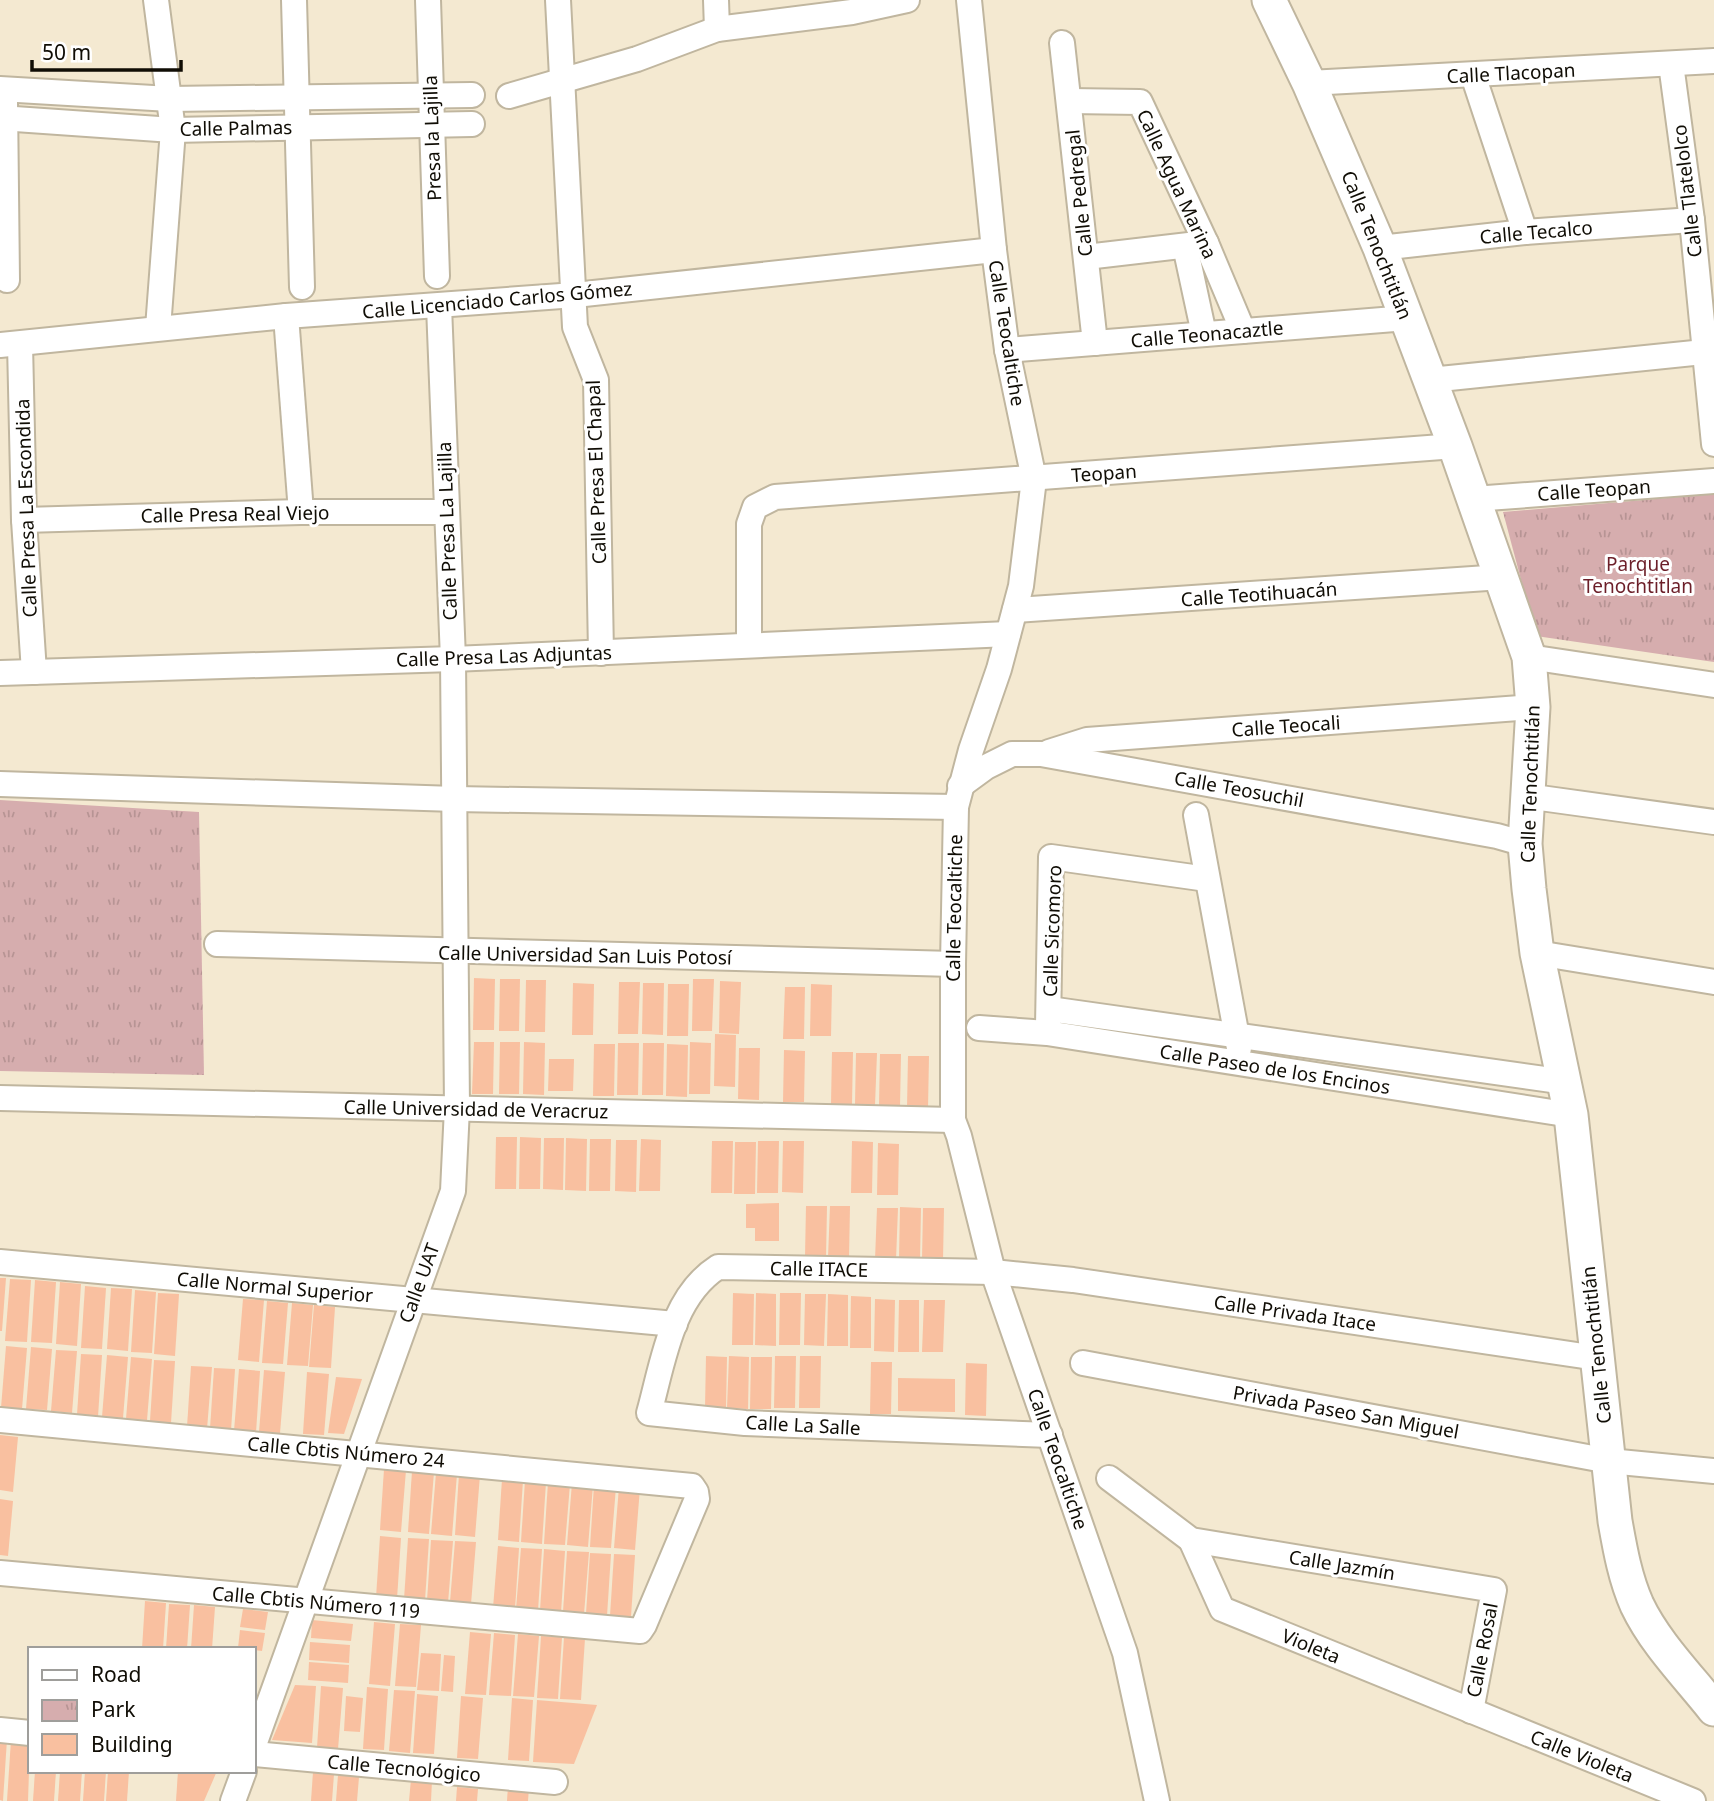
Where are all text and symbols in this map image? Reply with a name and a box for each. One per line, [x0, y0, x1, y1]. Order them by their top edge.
scale bar [32, 28, 180, 72]
text: 50 m [42, 38, 91, 66]
street label: Calle Tlacopan [1446, 57, 1576, 89]
street label: Presa la Lajilla [417, 75, 447, 201]
street label: Calle Agua Marina [1131, 105, 1223, 263]
street label: Calle Palmas [179, 114, 293, 142]
street label: Calle Tlatelolco [1666, 123, 1708, 259]
street label: Calle Pedregal [1059, 128, 1099, 258]
street label: Calle Tenochtitlán [1335, 167, 1419, 323]
street label: Calle Tecalco [1478, 214, 1594, 250]
street label: Calle Teocaltiche [983, 258, 1031, 408]
street label: Calle Licenciado Carlos Gómez [361, 275, 633, 325]
street label: Calle Teonacaztle [1130, 314, 1284, 354]
street label: Calle Presa El Chapal [580, 379, 612, 565]
street label: Calle Presa La Escondida [9, 398, 43, 618]
street label: Calle Presa La Lajilla [431, 441, 463, 621]
street label: Teopan [1070, 458, 1138, 488]
street label: Calle Teopan [1536, 473, 1652, 507]
street label: Calle Presa Real Viejo [140, 499, 330, 529]
park label: Parque Tenochtitlan [1583, 551, 1693, 599]
street label: Calle Teotihuacán [1180, 576, 1338, 612]
street label: Calle Presa Las Adjuntas [396, 639, 612, 673]
street label: Calle Tenochtitlán [1514, 705, 1546, 863]
street label: Calle Teocali [1231, 709, 1341, 743]
street label: Calle Teosuchil [1172, 765, 1306, 813]
street label: Calle Teocaltiche [940, 834, 968, 982]
street label: Calle Sicomoro [1037, 864, 1067, 998]
street label: Calle Universidad San Luis Potosí [438, 939, 733, 971]
street label: Calle Paseo de los Encinos [1158, 1038, 1392, 1100]
street label: Calle Universidad de Veracruz [343, 1094, 609, 1124]
street label: Calle UAT [393, 1239, 446, 1327]
street label: Calle ITACE [770, 1255, 868, 1283]
street label: Calle Normal Superior [176, 1265, 374, 1309]
street label: Calle Tenochtitlán [1575, 1265, 1617, 1425]
street label: Calle Privada Itace [1212, 1289, 1378, 1337]
street label: Privada Paseo San Miguel [1231, 1379, 1461, 1445]
street label: Calle Teocaltiche [1022, 1385, 1094, 1533]
street label: Calle La Salle [745, 1409, 861, 1441]
street label: Calle Cbtis Número 24 [246, 1430, 446, 1474]
street label: Calle Jazmín [1287, 1544, 1397, 1586]
street label: Calle Cbtis Número 119 [211, 1580, 421, 1624]
street label: Calle Rosal [1460, 1600, 1504, 1700]
street label: Violeta [1278, 1623, 1344, 1669]
legend [28, 1647, 256, 1773]
text: Road [91, 1660, 141, 1688]
text: Park [91, 1695, 136, 1723]
street label: Calle Violeta [1527, 1724, 1637, 1788]
text: Building [91, 1730, 173, 1758]
street label: Calle Tecnológico [326, 1748, 482, 1788]

